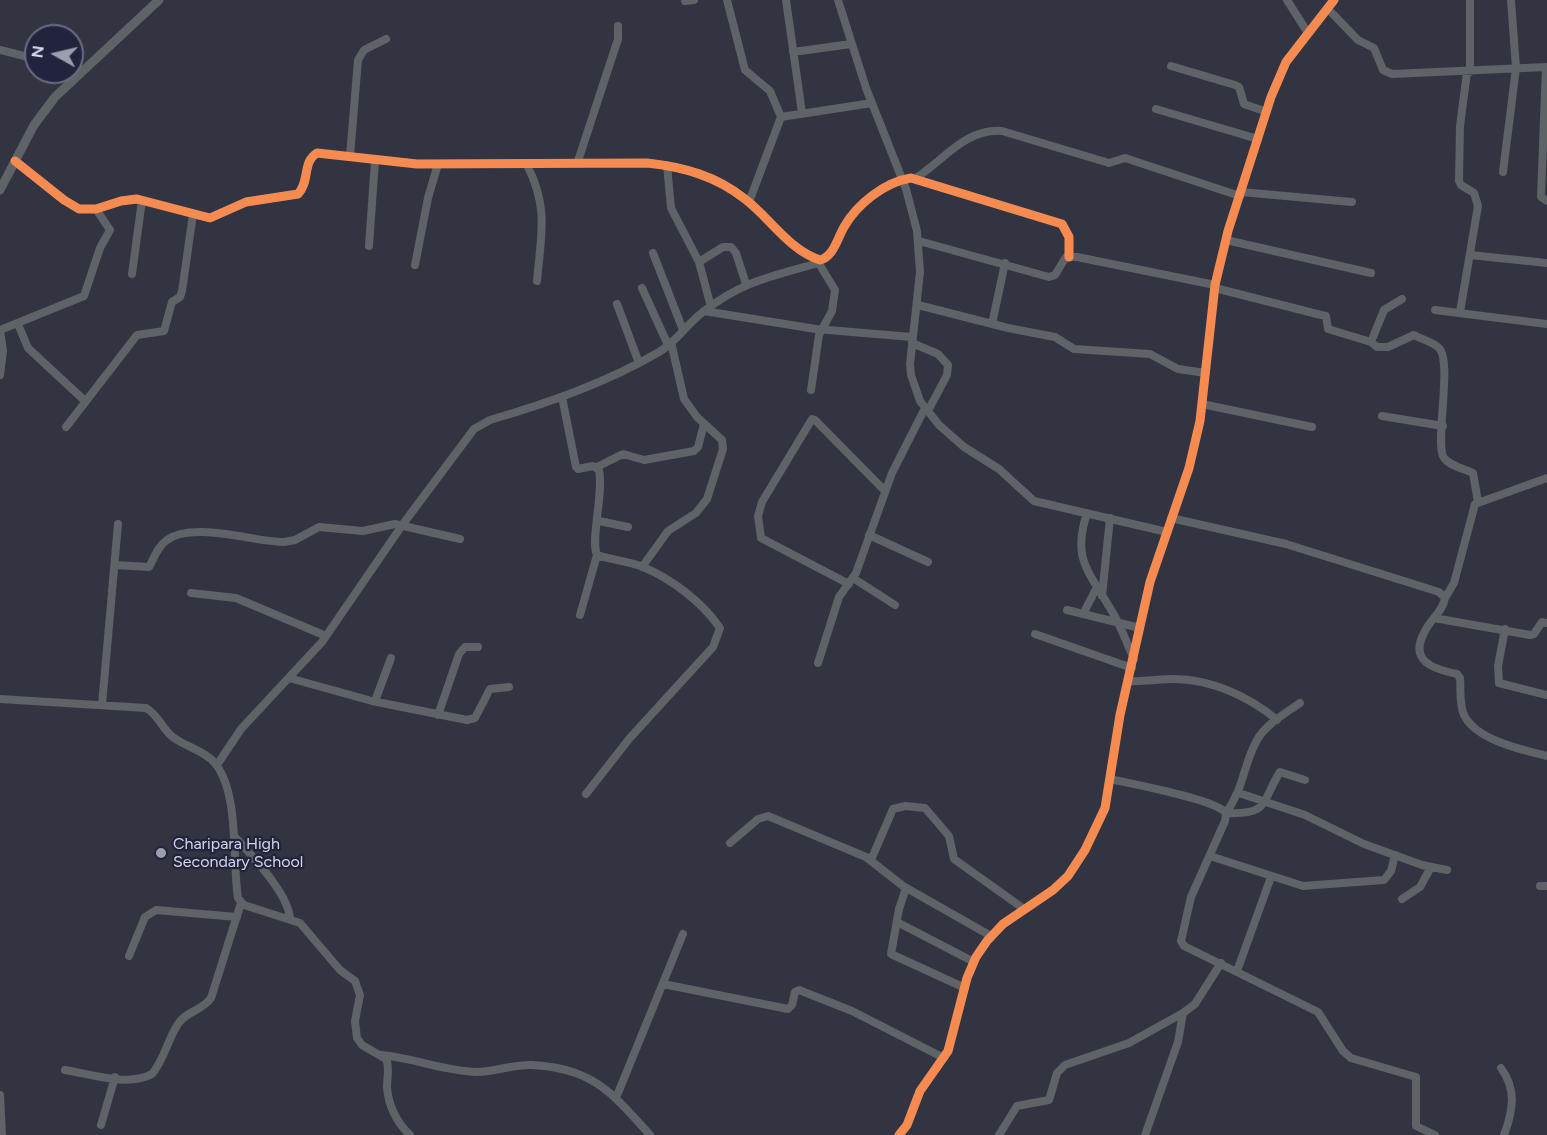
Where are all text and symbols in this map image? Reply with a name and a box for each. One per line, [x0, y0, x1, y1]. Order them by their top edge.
north arrow [24, 24, 84, 84]
text: N [27, 44, 48, 59]
place label: Charipara High Secondary School [173, 834, 303, 872]
marker: Charipara High Secondary School [154, 846, 168, 860]

